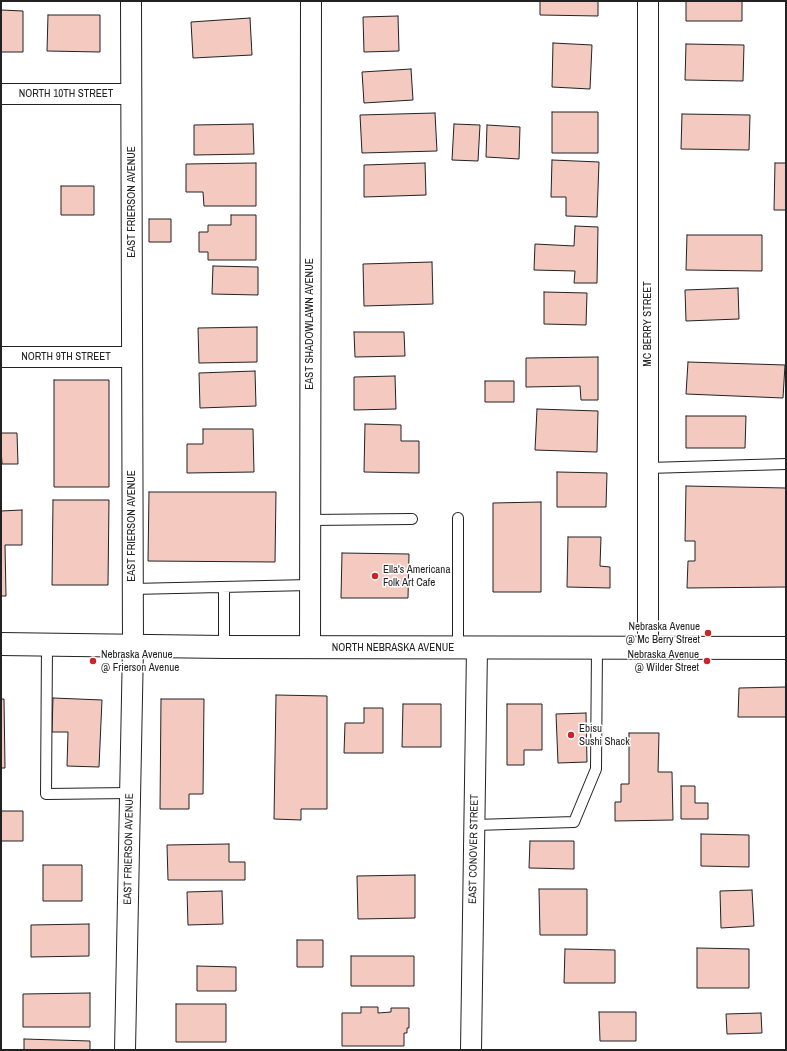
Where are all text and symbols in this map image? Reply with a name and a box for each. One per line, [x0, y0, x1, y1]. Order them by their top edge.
street label: NORTH 10TH STREET [19, 87, 113, 101]
street label: EAST FRIERSON AVENUE [125, 146, 139, 258]
street label: EAST SHADOWLAWN AVENUE [303, 258, 317, 390]
street label: MC BERRY STREET [641, 281, 655, 367]
street label: NORTH 9TH STREET [21, 350, 111, 364]
street label: EAST FRIERSON AVENUE [125, 470, 139, 582]
place label: Ella's Americana Folk Art Cafe [383, 563, 450, 589]
marker: Ella's Americana Folk Art Cafe [370, 571, 380, 581]
place label: Nebraska Avenue @ Mc Berry Street [626, 620, 700, 646]
marker: Nebraska Avenue @ Mc Berry Street [703, 628, 713, 638]
street label: NORTH NEBRASKA AVENUE [332, 641, 454, 655]
place label: Nebraska Avenue @ Frierson Avenue [101, 648, 179, 674]
place label: Nebraska Avenue @ Wilder Street [627, 648, 699, 674]
marker: Nebraska Avenue @ Frierson Avenue [88, 656, 98, 666]
marker: Nebraska Avenue @ Wilder Street [702, 656, 712, 666]
place label: Ebisu Sushi Shack [579, 722, 630, 748]
marker: Ebisu Sushi Shack [566, 730, 576, 740]
street label: EAST FRIERSON AVENUE [121, 793, 137, 905]
street label: EAST CONOVER STREET [466, 794, 482, 904]

